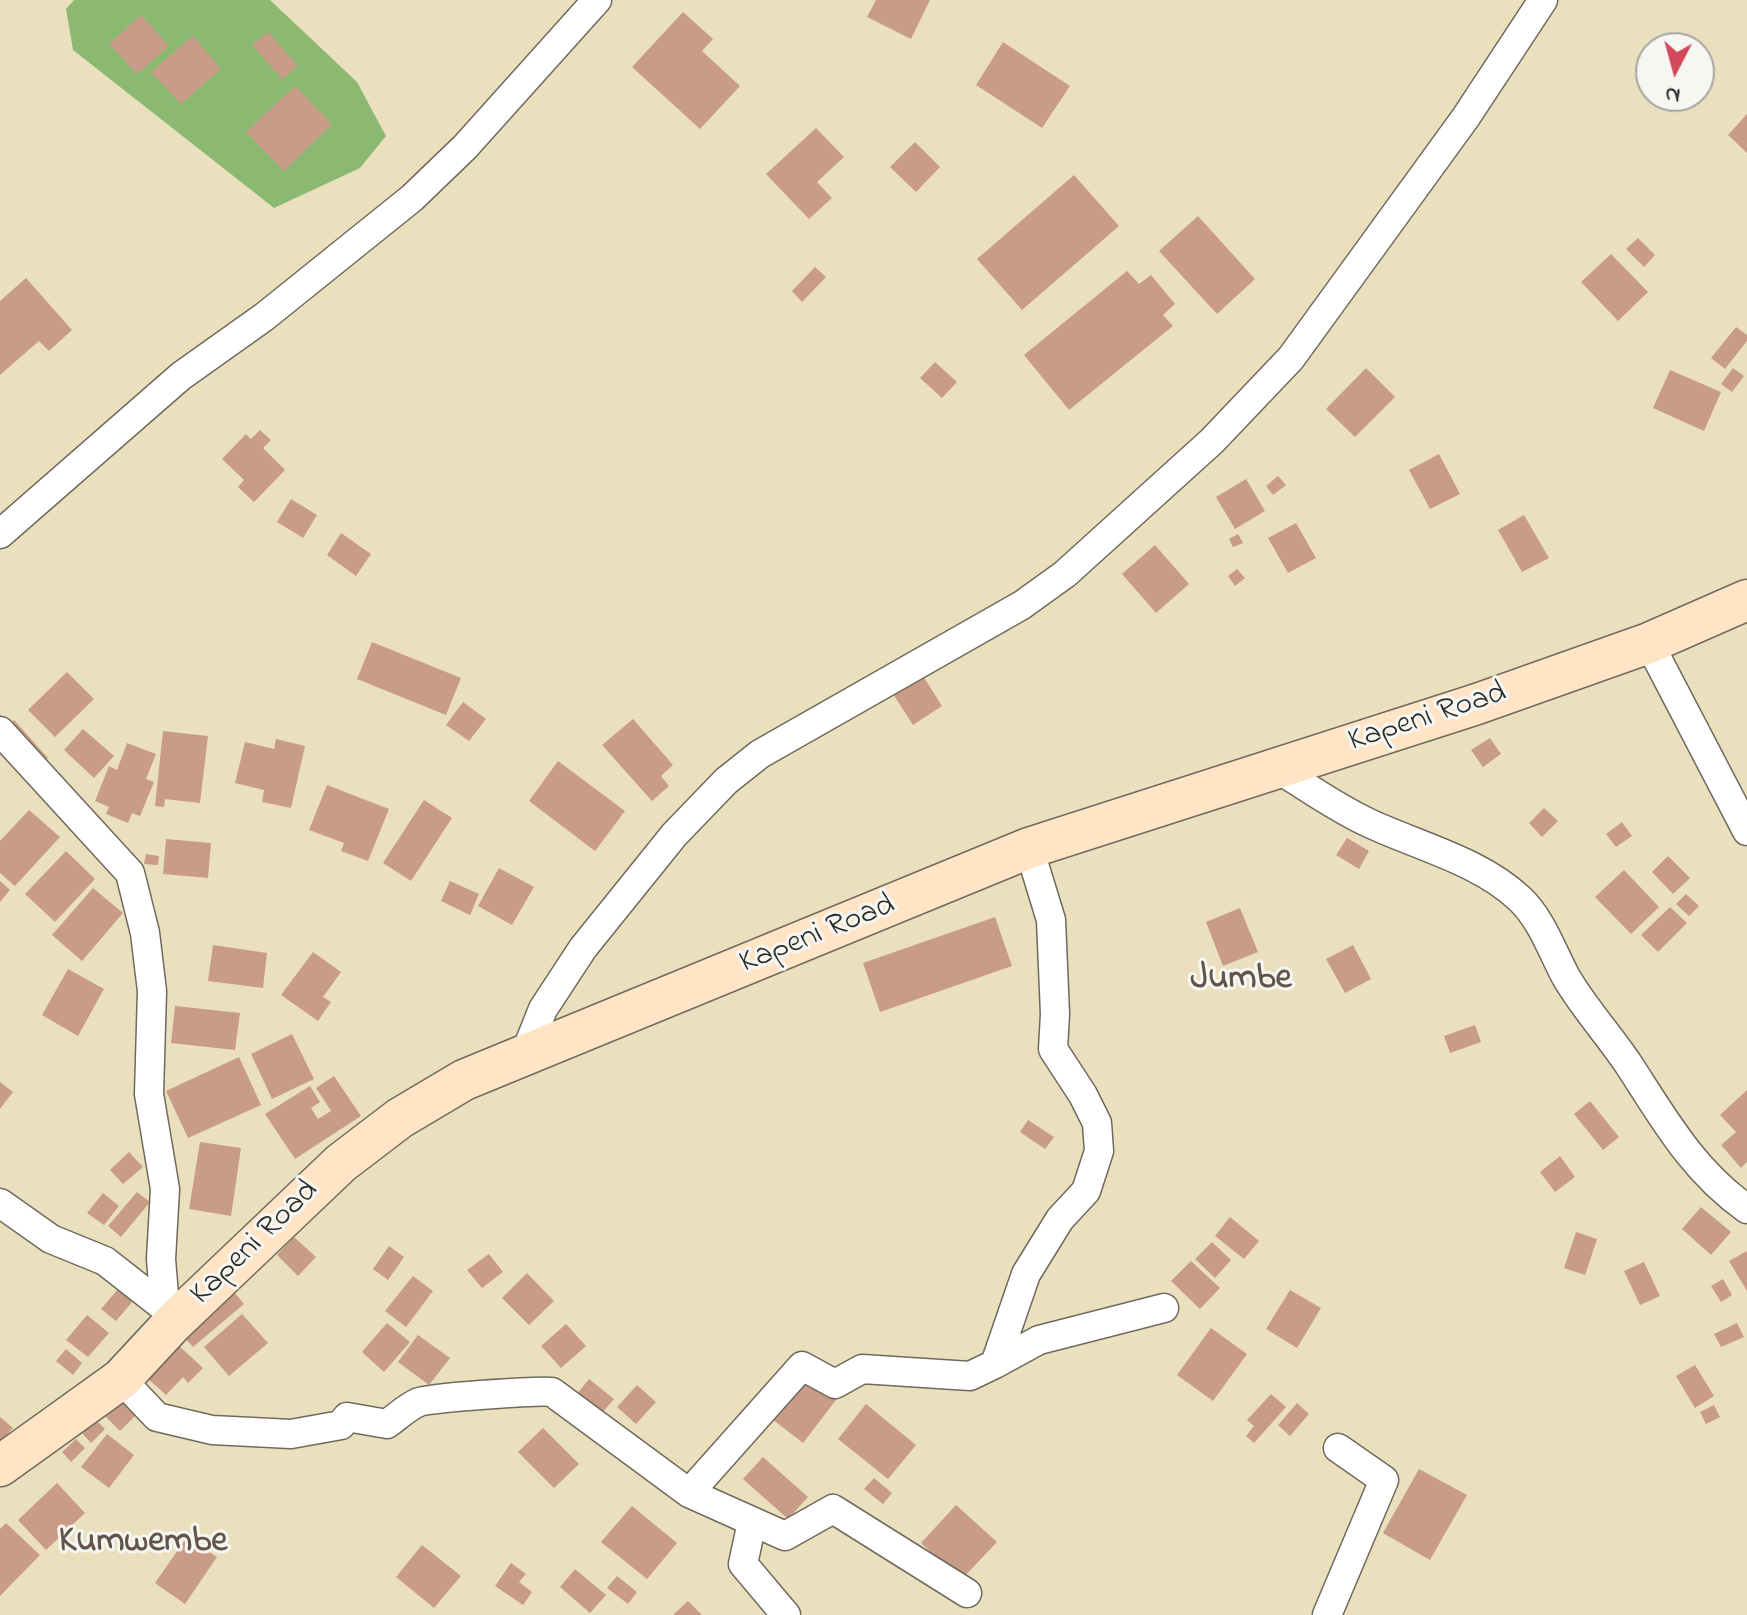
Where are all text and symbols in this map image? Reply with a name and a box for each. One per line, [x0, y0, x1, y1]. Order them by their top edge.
north arrow [1635, 32, 1715, 112]
text: N [1664, 77, 1682, 111]
street label: Kapeni Road [1344, 675, 1512, 763]
street label: Kapeni Road [735, 888, 901, 984]
district label: Jumbe [1190, 959, 1292, 1003]
street label: Kapeni Road [184, 1173, 328, 1315]
district label: Kumwembe [59, 1522, 227, 1566]

